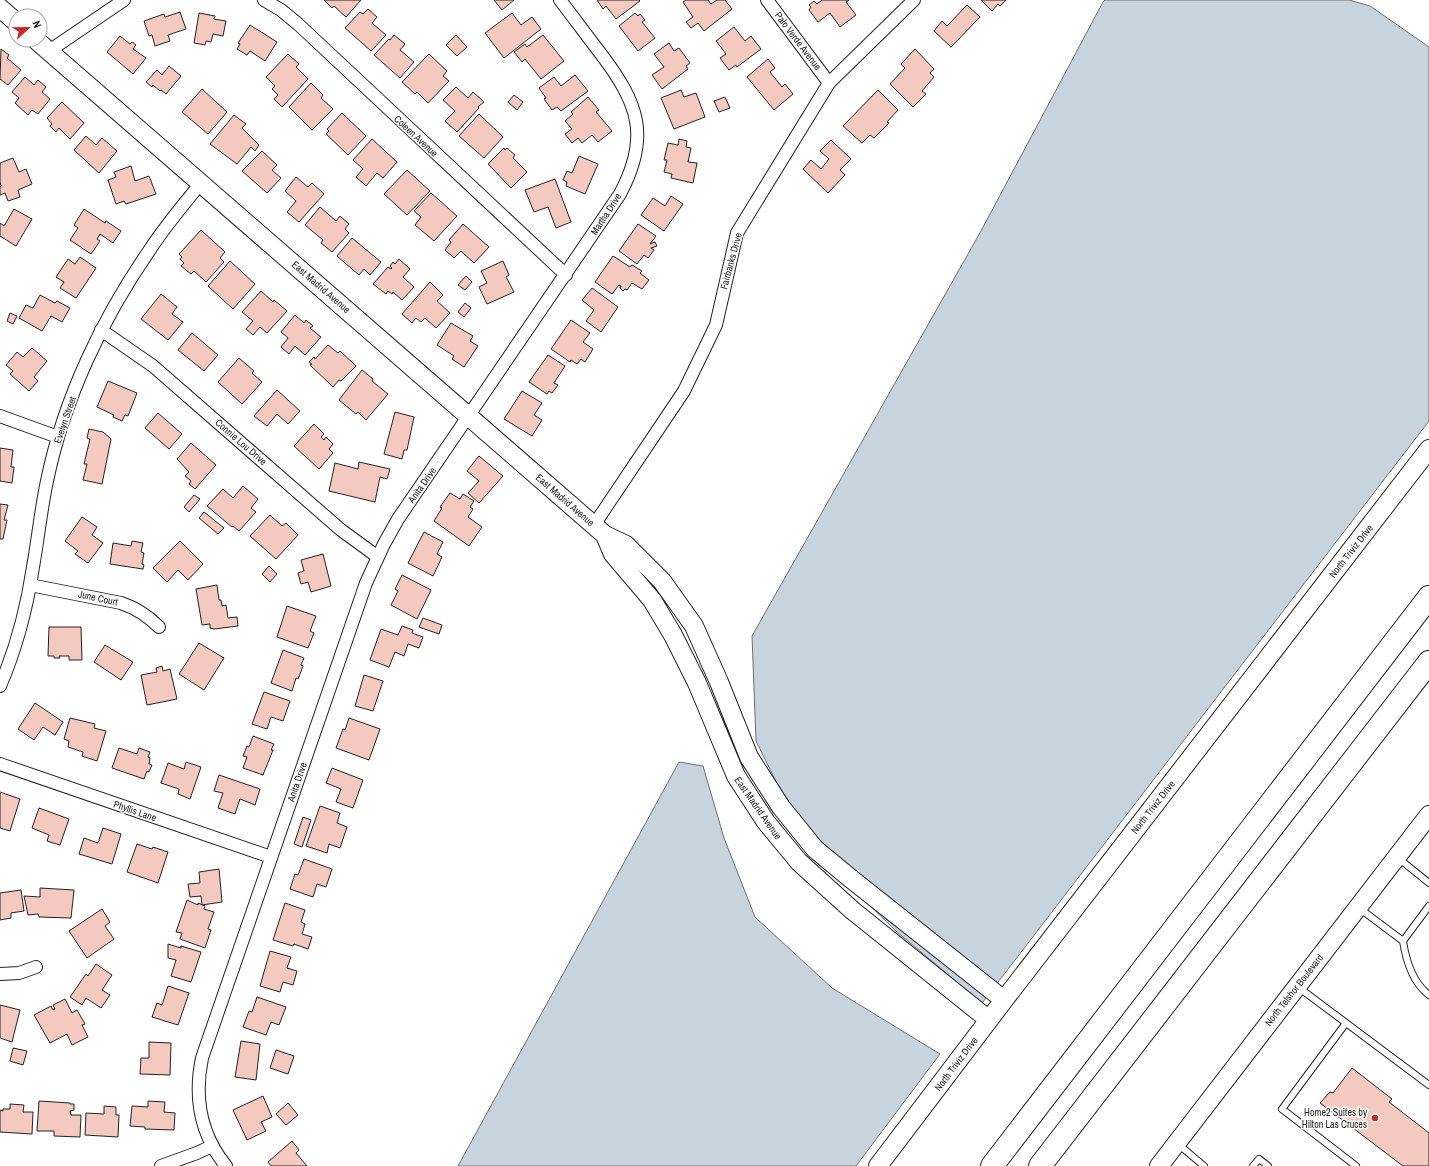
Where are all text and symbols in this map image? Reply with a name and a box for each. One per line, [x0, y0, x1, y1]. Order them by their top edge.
north arrow [8, 8, 48, 48]
street label: Palo Verde Avenue [772, 9, 824, 73]
text: N [30, 19, 45, 30]
street label: Coleen Avenue [391, 112, 441, 160]
street label: Martha Drive [588, 190, 625, 237]
street label: Fairbanks Drive [717, 231, 745, 291]
street label: East Madrid Avenue [289, 258, 353, 316]
street label: Evelyn Street [51, 394, 79, 445]
street label: Connie Lou Drive [212, 416, 270, 468]
street label: Anita Drive [404, 464, 439, 506]
street label: East Madrid Avenue [533, 471, 597, 529]
street label: North Triviz Drive [1326, 521, 1376, 580]
street label: June Court [77, 587, 120, 609]
street label: Anita Drive [284, 760, 310, 804]
street label: East Madrid Avenue [732, 774, 785, 842]
street label: North Triviz Drive [1128, 777, 1178, 836]
street label: Phyllis Lane [112, 798, 159, 825]
street label: North Telshor Boulevard [1262, 951, 1326, 1029]
street label: North Triviz Drive [931, 1034, 981, 1094]
place label: Home2 Suites by Hilton Las Cruces [1302, 1106, 1368, 1131]
marker: Home2 Suites by Hilton Las Cruces [1370, 1113, 1380, 1123]

